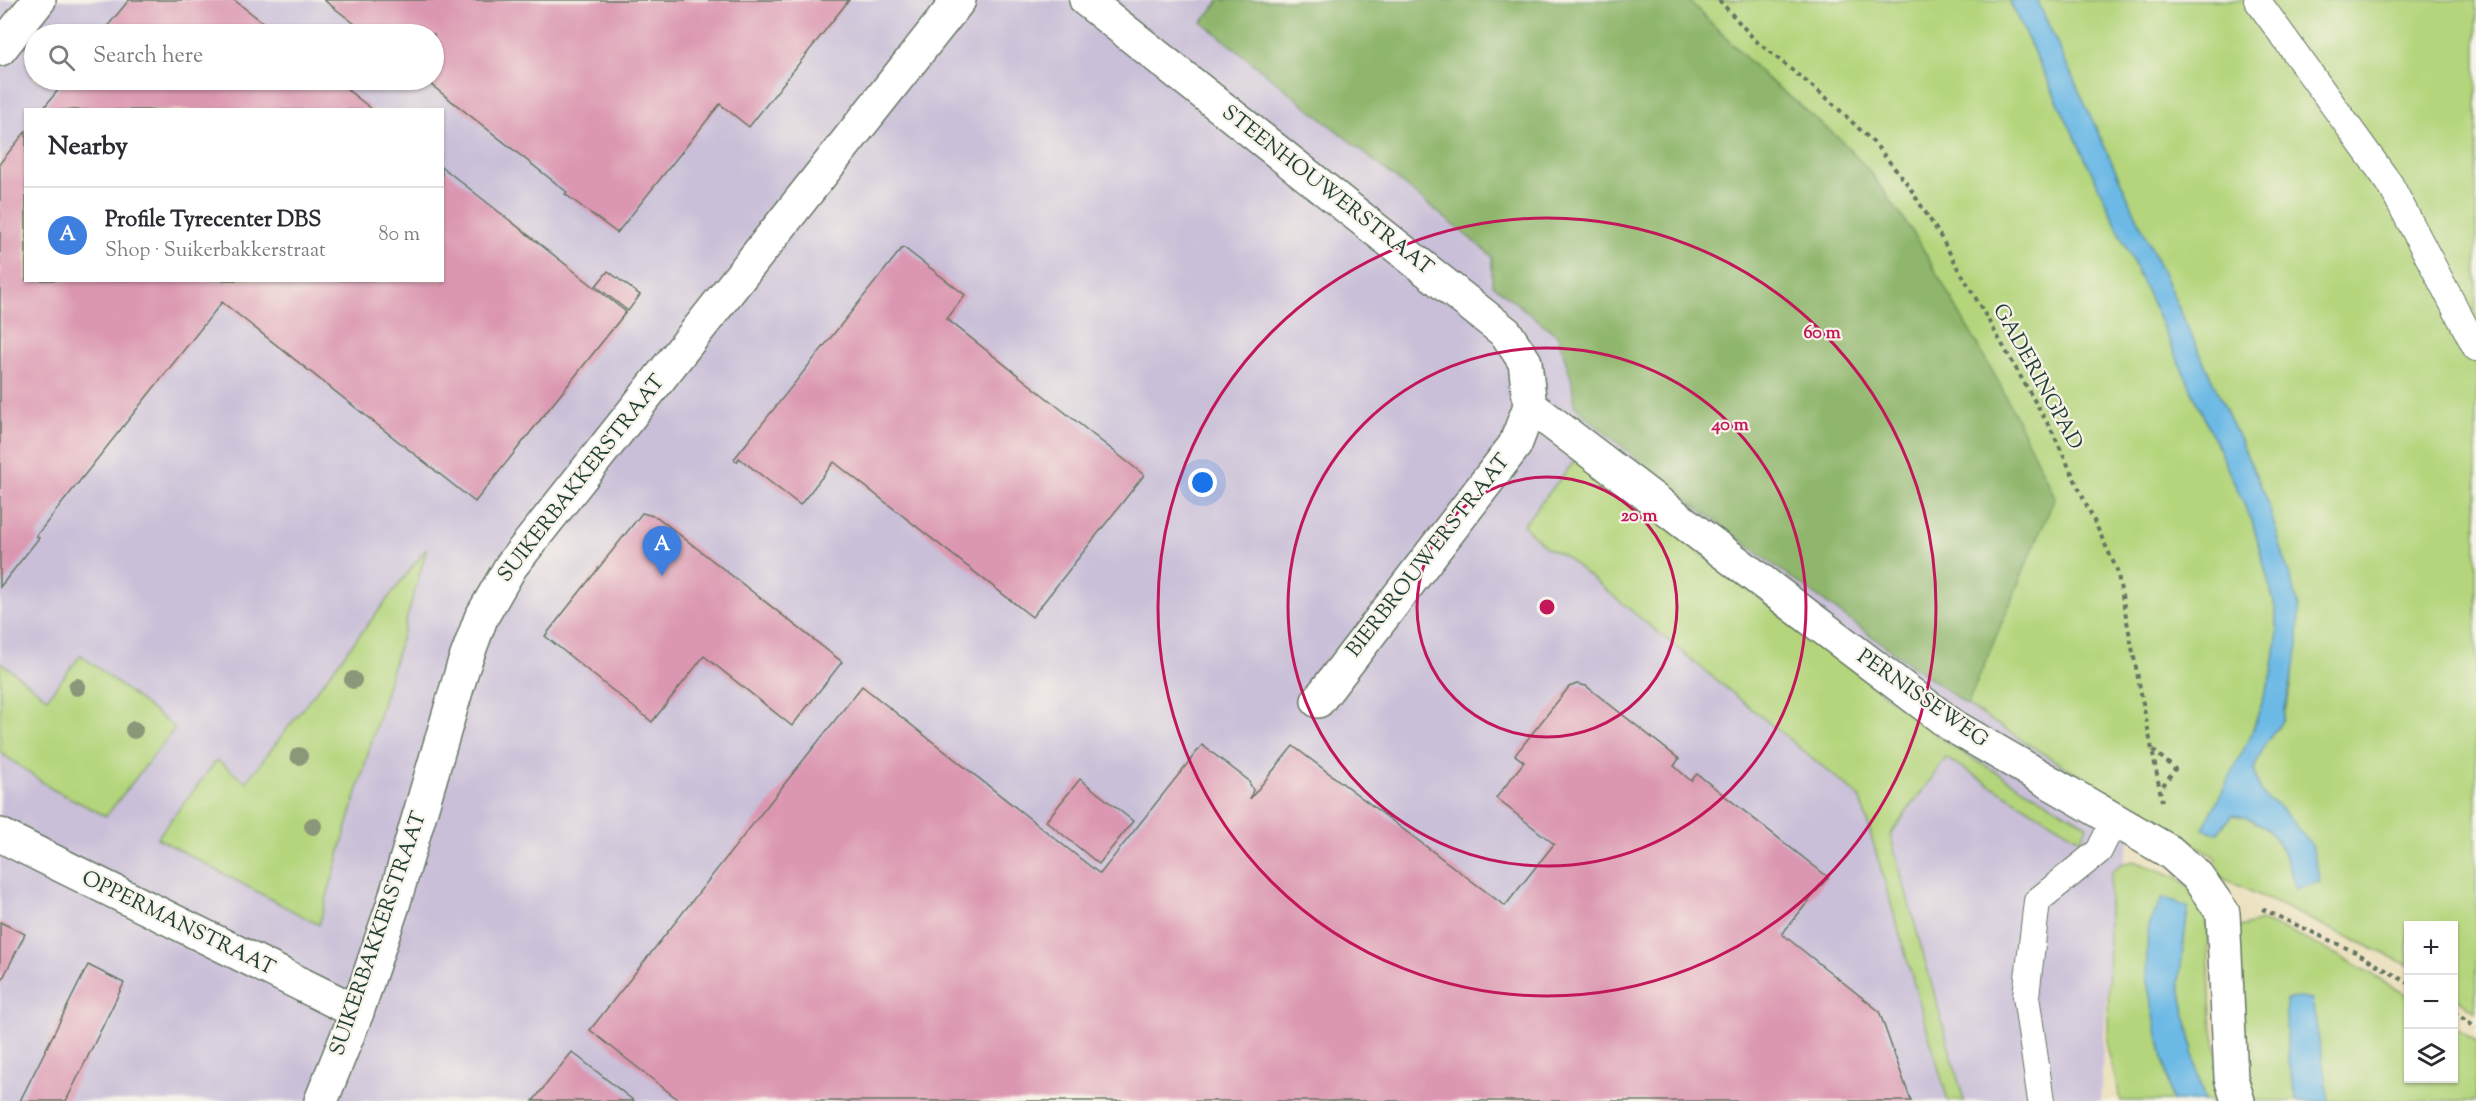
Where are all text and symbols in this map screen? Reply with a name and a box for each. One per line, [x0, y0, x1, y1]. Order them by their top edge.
search box [24, 24, 444, 90]
icon: search [45, 41, 78, 74]
text: Search here [93, 41, 203, 73]
street label: STEENHOUWERSTRAAT [1215, 99, 1439, 283]
text: Nearby [48, 129, 128, 166]
text: Profile Tyrecenter DBS [105, 205, 321, 237]
text: A [59, 221, 76, 250]
text: 80 m [379, 221, 420, 250]
text: Shop · Suikerbakkerstraat [105, 237, 326, 266]
street label: GADERINGPAD [1984, 298, 2090, 456]
text: 60 m [1803, 321, 1841, 347]
street label: SUIKERBAKKERSTRAAT [493, 370, 671, 588]
text: 40 m [1710, 413, 1749, 439]
street label: BIERBROUWERSTRAAT [1340, 448, 1518, 664]
your location [1188, 468, 1217, 497]
text: 20 m [1621, 504, 1657, 530]
pin: A [642, 526, 682, 576]
centre of rings [1537, 597, 1557, 617]
street label: PERNISSEWEG [1850, 643, 1994, 755]
street label: SUIKERBAKKERSTRAAT [323, 808, 435, 1060]
street label: OPPERMANSTRAAT [76, 864, 280, 984]
map controls [2404, 921, 2458, 1083]
button: + [2404, 921, 2458, 975]
button: − [2404, 975, 2458, 1029]
button: layers [2404, 1029, 2458, 1083]

